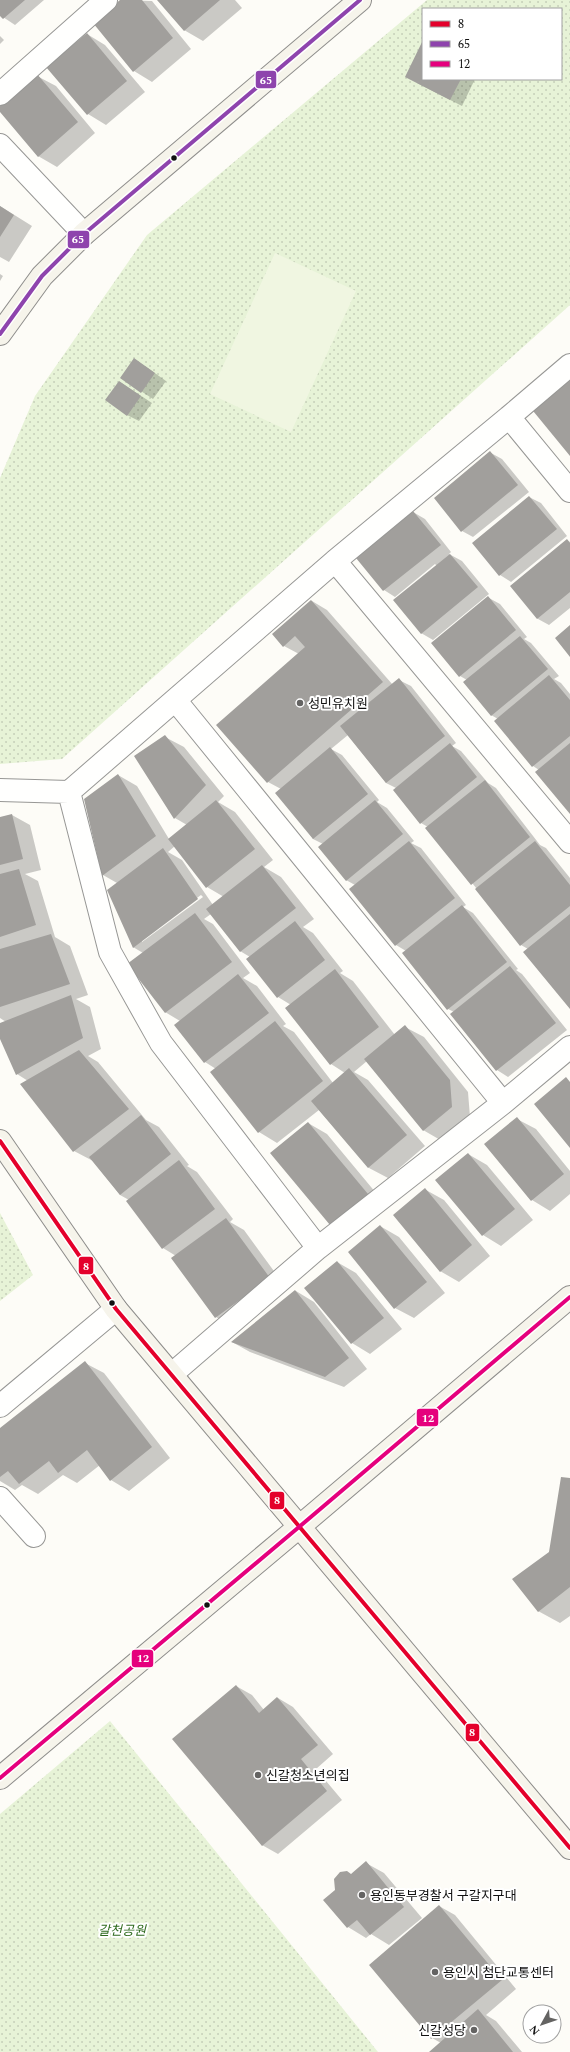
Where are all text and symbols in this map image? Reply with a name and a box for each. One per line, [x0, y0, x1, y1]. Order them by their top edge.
legend [422, 8, 562, 80]
text: 8 [458, 15, 464, 34]
text: 65 [458, 35, 470, 54]
text: 12 [458, 55, 470, 74]
line badge: 65 [255, 70, 277, 89]
text: 65 [260, 72, 272, 89]
unlabelled marker [169, 153, 179, 163]
line badge: 65 [67, 230, 90, 249]
text: 65 [72, 231, 84, 248]
place label: 성민유치원 [308, 694, 368, 714]
marker: 성민유치원 [295, 698, 305, 708]
line badge: 8 [78, 1256, 94, 1275]
text: 8 [83, 1258, 89, 1275]
unlabelled marker [107, 1298, 117, 1308]
line badge: 12 [416, 1408, 439, 1427]
text: 12 [422, 1410, 434, 1427]
line badge: 8 [269, 1491, 285, 1510]
text: 8 [274, 1492, 280, 1509]
unlabelled marker [202, 1600, 212, 1610]
line badge: 12 [131, 1649, 154, 1668]
text: 12 [137, 1650, 149, 1667]
line badge: 8 [465, 1723, 480, 1742]
text: 8 [469, 1724, 475, 1741]
place label: 신갈청소년의집 [266, 1766, 350, 1786]
marker: 신갈청소년의집 [253, 1770, 263, 1780]
place label: 용인동부경찰서 구갈지구대 [370, 1886, 517, 1906]
marker: 용인동부경찰서 구갈지구대 [357, 1890, 367, 1900]
park label: 갈천공원 [98, 1921, 147, 1941]
place label: 용인시 첨단교통센터 [443, 1963, 554, 1983]
marker: 용인시 첨단교통센터 [430, 1967, 440, 1977]
north arrow [522, 2004, 562, 2044]
place label: 신갈성당 [418, 2021, 466, 2041]
text: N [525, 2021, 544, 2039]
marker: 신갈성당 [469, 2025, 479, 2035]

